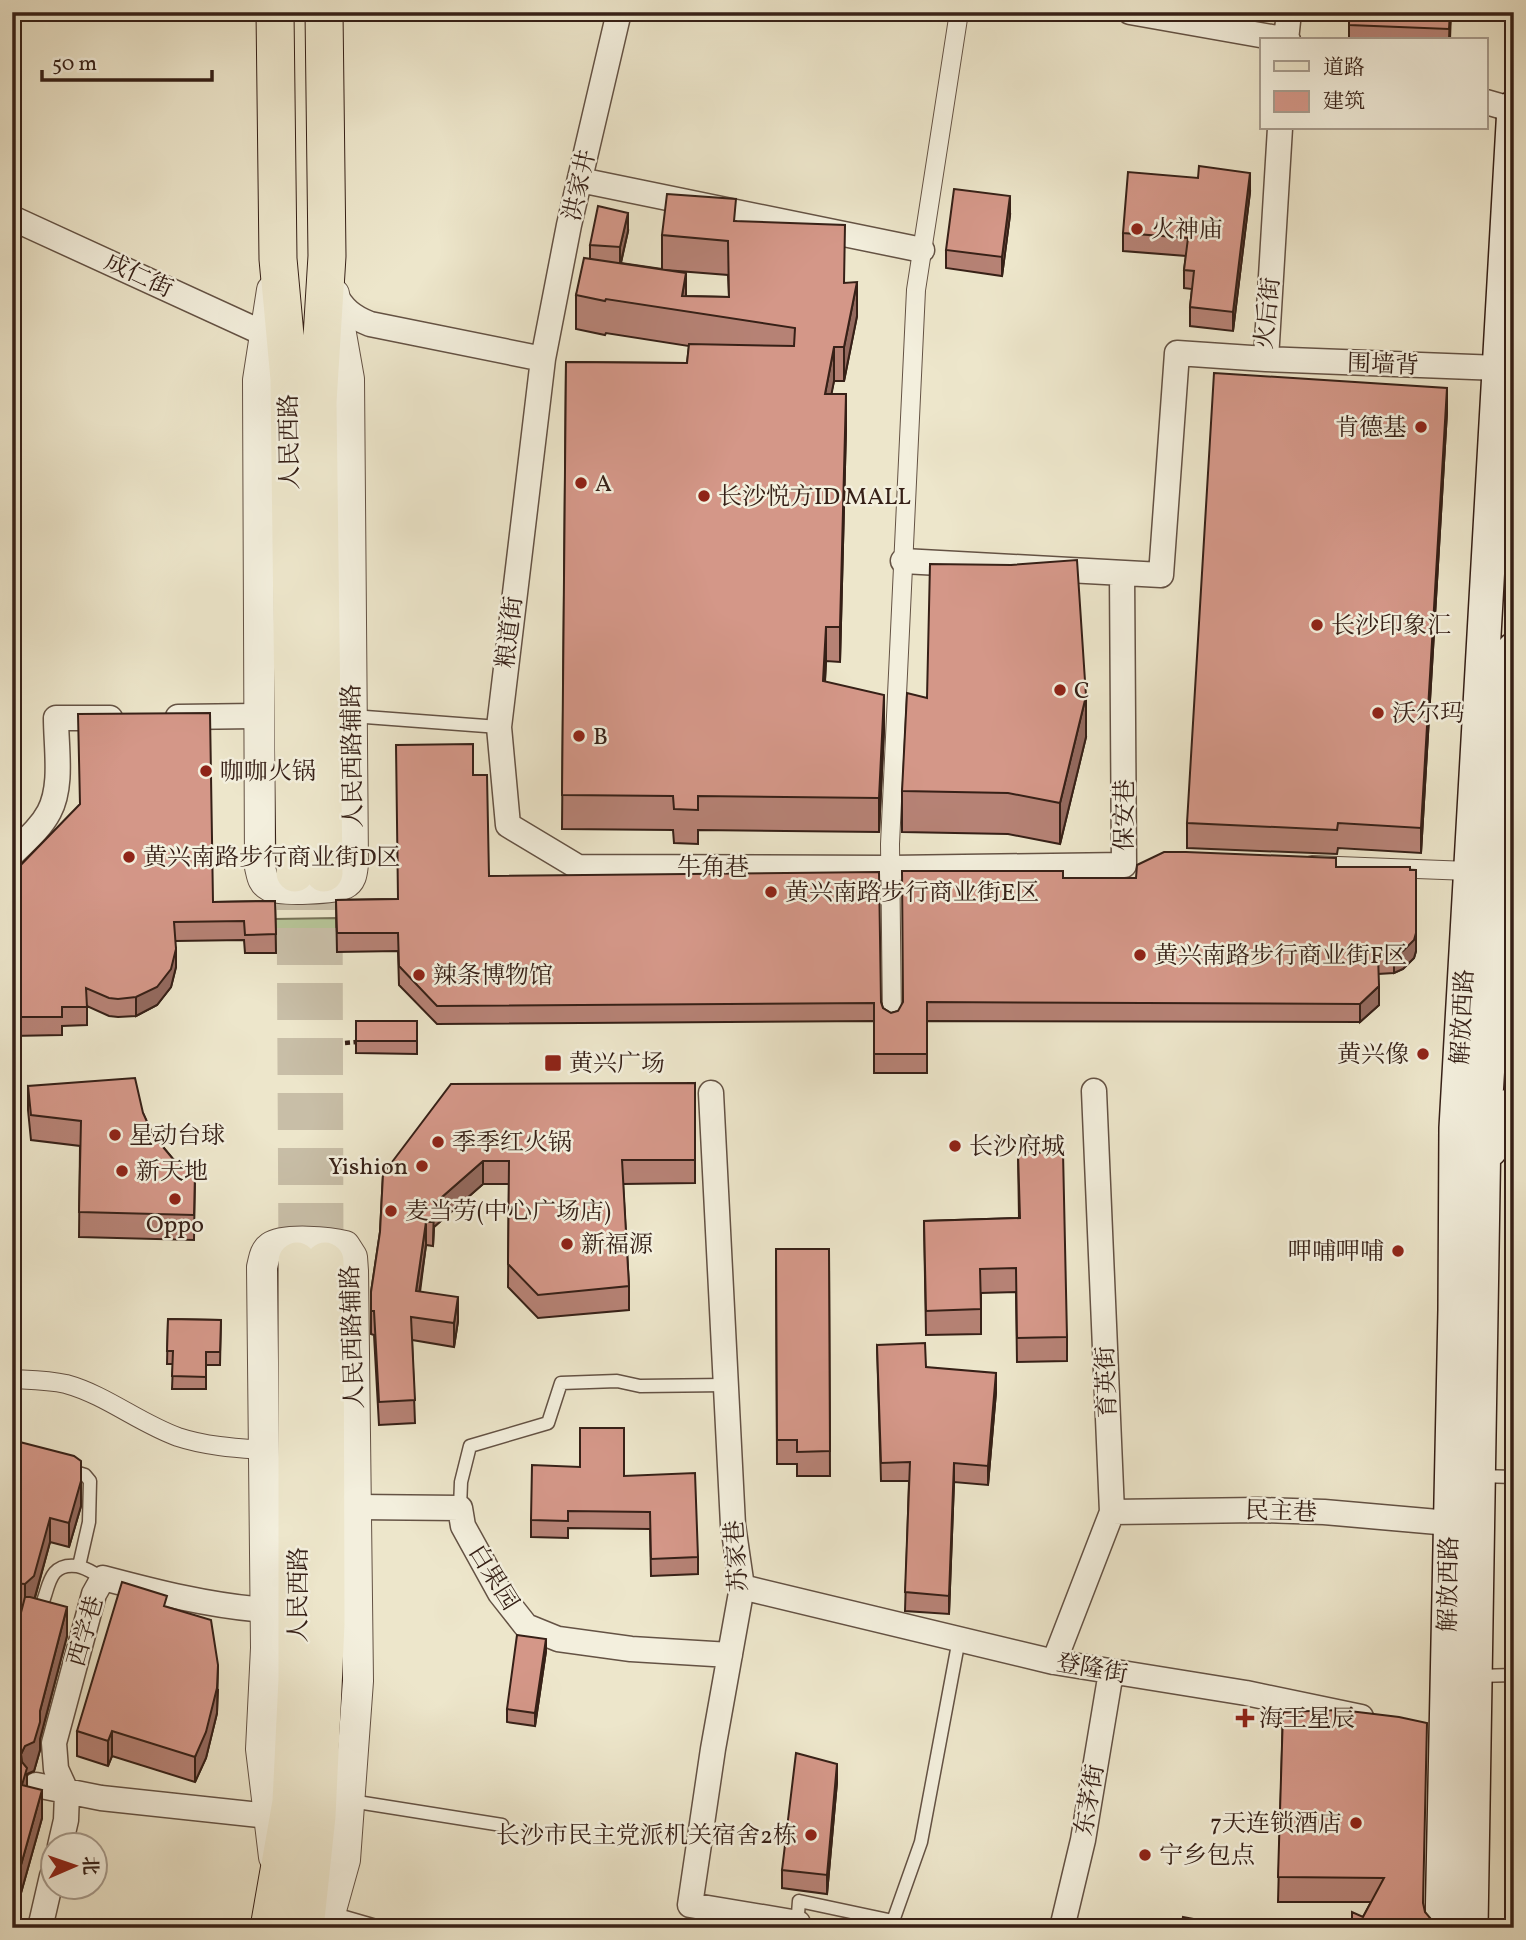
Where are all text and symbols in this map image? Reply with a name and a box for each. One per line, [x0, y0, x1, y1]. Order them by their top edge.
scale bar [42, 38, 212, 82]
legend [1260, 38, 1488, 130]
text: 50 m [52, 50, 97, 79]
text: 道路 [1323, 54, 1365, 83]
text: 建筑 [1323, 88, 1365, 117]
street label: 洪家井 [556, 147, 606, 224]
place label: 火神庙 [1151, 214, 1223, 248]
marker: 火神庙 [1129, 221, 1145, 237]
street label: 成仁街 [98, 246, 178, 307]
street label: 火后街 [1248, 276, 1290, 351]
street label: 围墙背 [1346, 348, 1420, 384]
street label: 人民西路 [273, 394, 309, 490]
place label: 肯德基 [1335, 412, 1407, 446]
marker: 肯德基 [1413, 419, 1429, 435]
place label: A [595, 468, 612, 502]
marker: A [573, 475, 589, 491]
place label: 长沙悦方ID MALL [718, 481, 911, 515]
marker: 长沙悦方ID MALL [696, 488, 712, 504]
street label: 粮道街 [490, 594, 532, 670]
place label: 长沙印象汇 [1331, 610, 1451, 644]
marker: 长沙印象汇 [1309, 617, 1325, 633]
place label: C [1074, 675, 1090, 709]
marker: C [1052, 682, 1068, 698]
street label: 人民西路辅路 [336, 684, 372, 828]
place label: 沃尔玛 [1392, 698, 1464, 732]
marker: 沃尔玛 [1370, 705, 1386, 721]
place label: B [593, 721, 608, 755]
marker: B [571, 728, 587, 744]
place label: 咖咖火锅 [220, 756, 316, 790]
marker: 咖咖火锅 [198, 763, 214, 779]
street label: 保安巷 [1109, 779, 1143, 851]
place label: 黄兴南路步行商业街D区 [143, 842, 401, 876]
marker: 黄兴南路步行商业街D区 [121, 849, 137, 865]
street label: 牛角巷 [677, 852, 749, 886]
place label: 黄兴南路步行商业街E区 [785, 877, 1039, 911]
marker: 黄兴南路步行商业街E区 [763, 884, 779, 900]
place label: 黄兴南路步行商业街F区 [1154, 940, 1407, 974]
marker: 黄兴南路步行商业街F区 [1132, 947, 1148, 963]
place label: 辣条博物馆 [433, 960, 553, 994]
marker: 辣条博物馆 [411, 967, 427, 983]
street label: 解放西路 [1445, 968, 1483, 1066]
place label: 黄兴像 [1337, 1039, 1409, 1073]
marker: 黄兴像 [1415, 1046, 1431, 1062]
place label: 黄兴广场 [569, 1048, 665, 1082]
marker: 黄兴广场 [543, 1053, 563, 1073]
place label: 星动台球 [129, 1120, 225, 1154]
marker: 星动台球 [107, 1127, 123, 1143]
place label: 季季红火锅 [452, 1127, 572, 1161]
place label: 长沙府城 [969, 1131, 1065, 1165]
marker: 季季红火锅 [430, 1134, 446, 1150]
marker: 长沙府城 [947, 1138, 963, 1154]
place label: Yishion [328, 1151, 408, 1185]
place label: 新天地 [136, 1156, 208, 1190]
marker: Yishion [414, 1158, 430, 1174]
marker: 新天地 [114, 1163, 130, 1179]
marker: Oppo [167, 1191, 183, 1207]
place label: 麦当劳(中心广场店) [405, 1196, 611, 1230]
marker: 麦当劳(中心广场店) [383, 1203, 399, 1219]
place label: Oppo [146, 1209, 204, 1243]
place label: 新福源 [581, 1229, 653, 1263]
marker: 新福源 [559, 1236, 575, 1252]
place label: 呷哺呷哺 [1288, 1236, 1384, 1270]
marker: 呷哺呷哺 [1390, 1243, 1406, 1259]
street label: 人民西路辅路 [334, 1264, 374, 1409]
street label: 育英街 [1090, 1345, 1126, 1419]
street label: 民主巷 [1244, 1495, 1318, 1531]
street label: 苏家巷 [719, 1519, 757, 1593]
street label: 解放西路 [1432, 1536, 1468, 1632]
street label: 白果园 [459, 1539, 526, 1618]
street label: 人民西路 [283, 1547, 317, 1643]
street label: 西学巷 [61, 1592, 113, 1671]
street label: 登隆街 [1053, 1647, 1130, 1693]
place label: 海王星辰 [1259, 1703, 1355, 1737]
marker: 海王星辰 [1237, 1710, 1253, 1726]
street label: 东茅街 [1068, 1762, 1114, 1839]
place label: 7天连锁酒店 [1210, 1808, 1342, 1842]
marker: 7天连锁酒店 [1348, 1815, 1364, 1831]
place label: 长沙市民主党派机关宿舍2栋 [496, 1820, 797, 1854]
marker: 长沙市民主党派机关宿舍2栋 [803, 1827, 819, 1843]
north arrow [38, 1832, 108, 1902]
place label: 宁乡包点 [1159, 1840, 1255, 1874]
marker: 宁乡包点 [1137, 1847, 1153, 1863]
text: 北 [76, 1856, 102, 1875]

